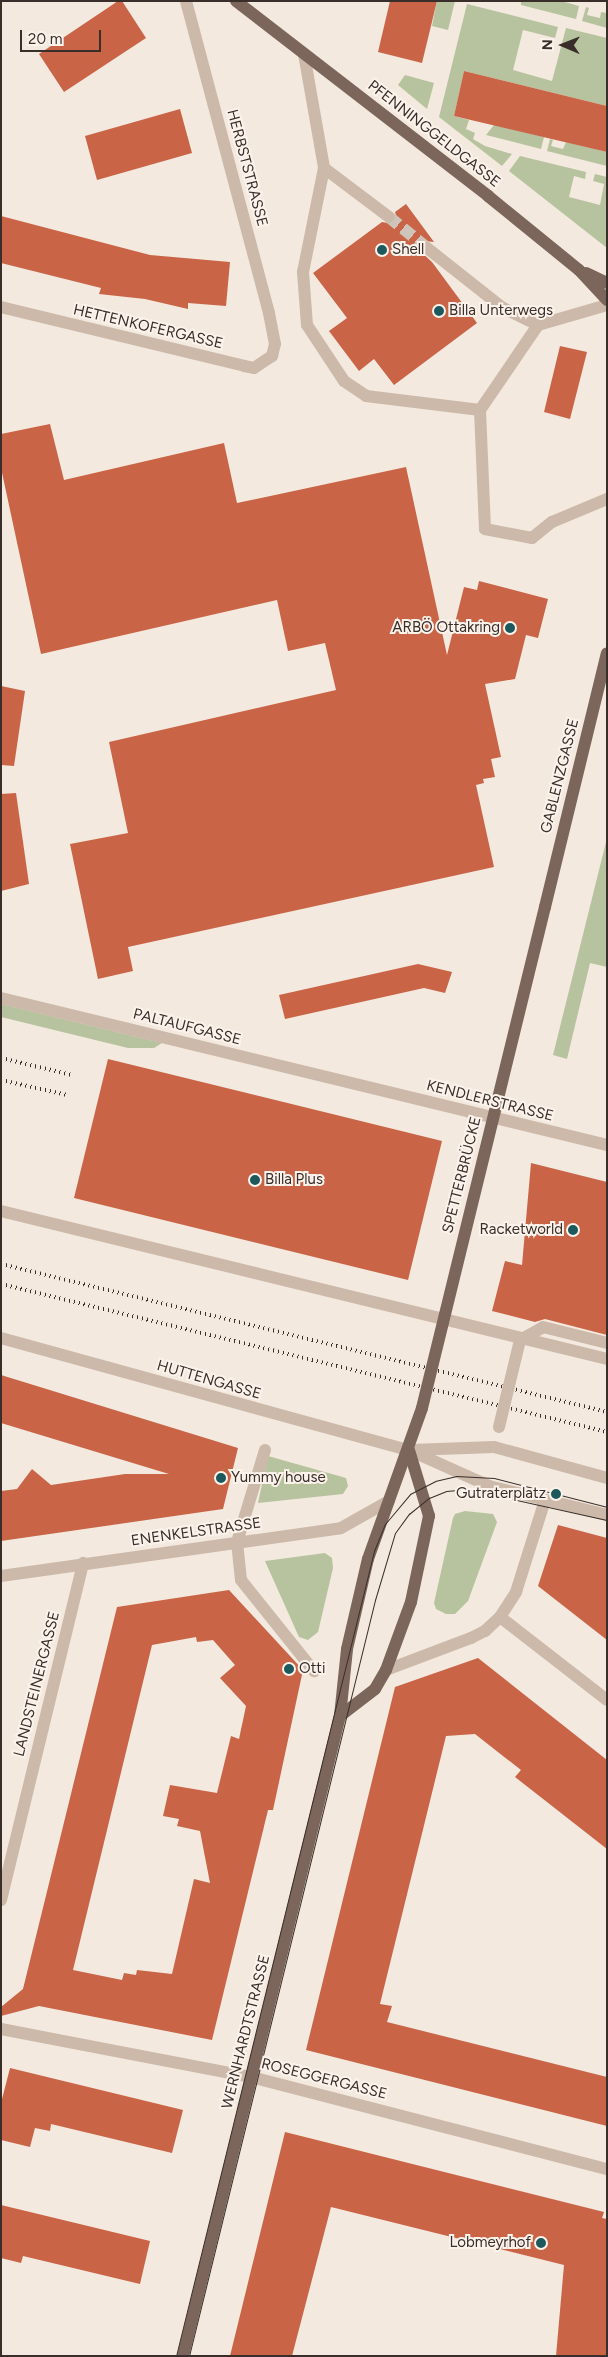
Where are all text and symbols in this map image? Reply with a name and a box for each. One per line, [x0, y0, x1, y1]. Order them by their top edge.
scale bar [22, 20, 104, 52]
north arrow [538, 20, 588, 70]
text: 20 m [28, 30, 62, 48]
text: N [539, 39, 556, 50]
street label: PFENNINGGELDGASSE [364, 77, 504, 191]
street label: HERBSTSTRASSE [223, 107, 271, 229]
place label: Shell [392, 241, 424, 259]
marker: Shell [376, 244, 388, 256]
street label: HETTENKOFERGASSE [71, 301, 225, 353]
place label: Billa Unterwegs [449, 302, 553, 320]
marker: Billa Unterwegs [433, 305, 445, 317]
place label: ARBÖ Ottakring [392, 619, 500, 637]
marker: ARBÖ Ottakring [504, 622, 516, 634]
street label: GABLENZGASSE [537, 717, 583, 835]
street label: PALTAUFGASSE [131, 1005, 243, 1049]
street label: KENDLERSTRASSE [425, 1076, 555, 1126]
street label: SPETTERBRÜCKE [439, 1115, 485, 1235]
place label: Billa Plus [265, 1171, 323, 1189]
marker: Billa Plus [249, 1174, 261, 1186]
place label: Racketworld [479, 1221, 563, 1239]
marker: Racketworld [567, 1224, 579, 1236]
street label: HUTTENGASSE [155, 1357, 263, 1403]
place label: Yummy house [231, 1469, 326, 1487]
marker: Yummy house [215, 1472, 227, 1484]
place label: Gutraterplatz [456, 1485, 546, 1503]
marker: Gutraterplatz [550, 1488, 562, 1500]
street label: ENENKELSTRASSE [130, 1514, 262, 1550]
street label: LANDSTEINERGASSE [10, 1610, 64, 1758]
place label: Otti [299, 1660, 325, 1678]
marker: Otti [283, 1663, 295, 1675]
street label: WERNHARDTSTRASSE [218, 1953, 274, 2111]
street label: ROSEGGERGASSE [259, 2055, 389, 2103]
place label: Lobmeyrhof [449, 2234, 531, 2252]
marker: Lobmeyrhof [535, 2237, 547, 2249]

